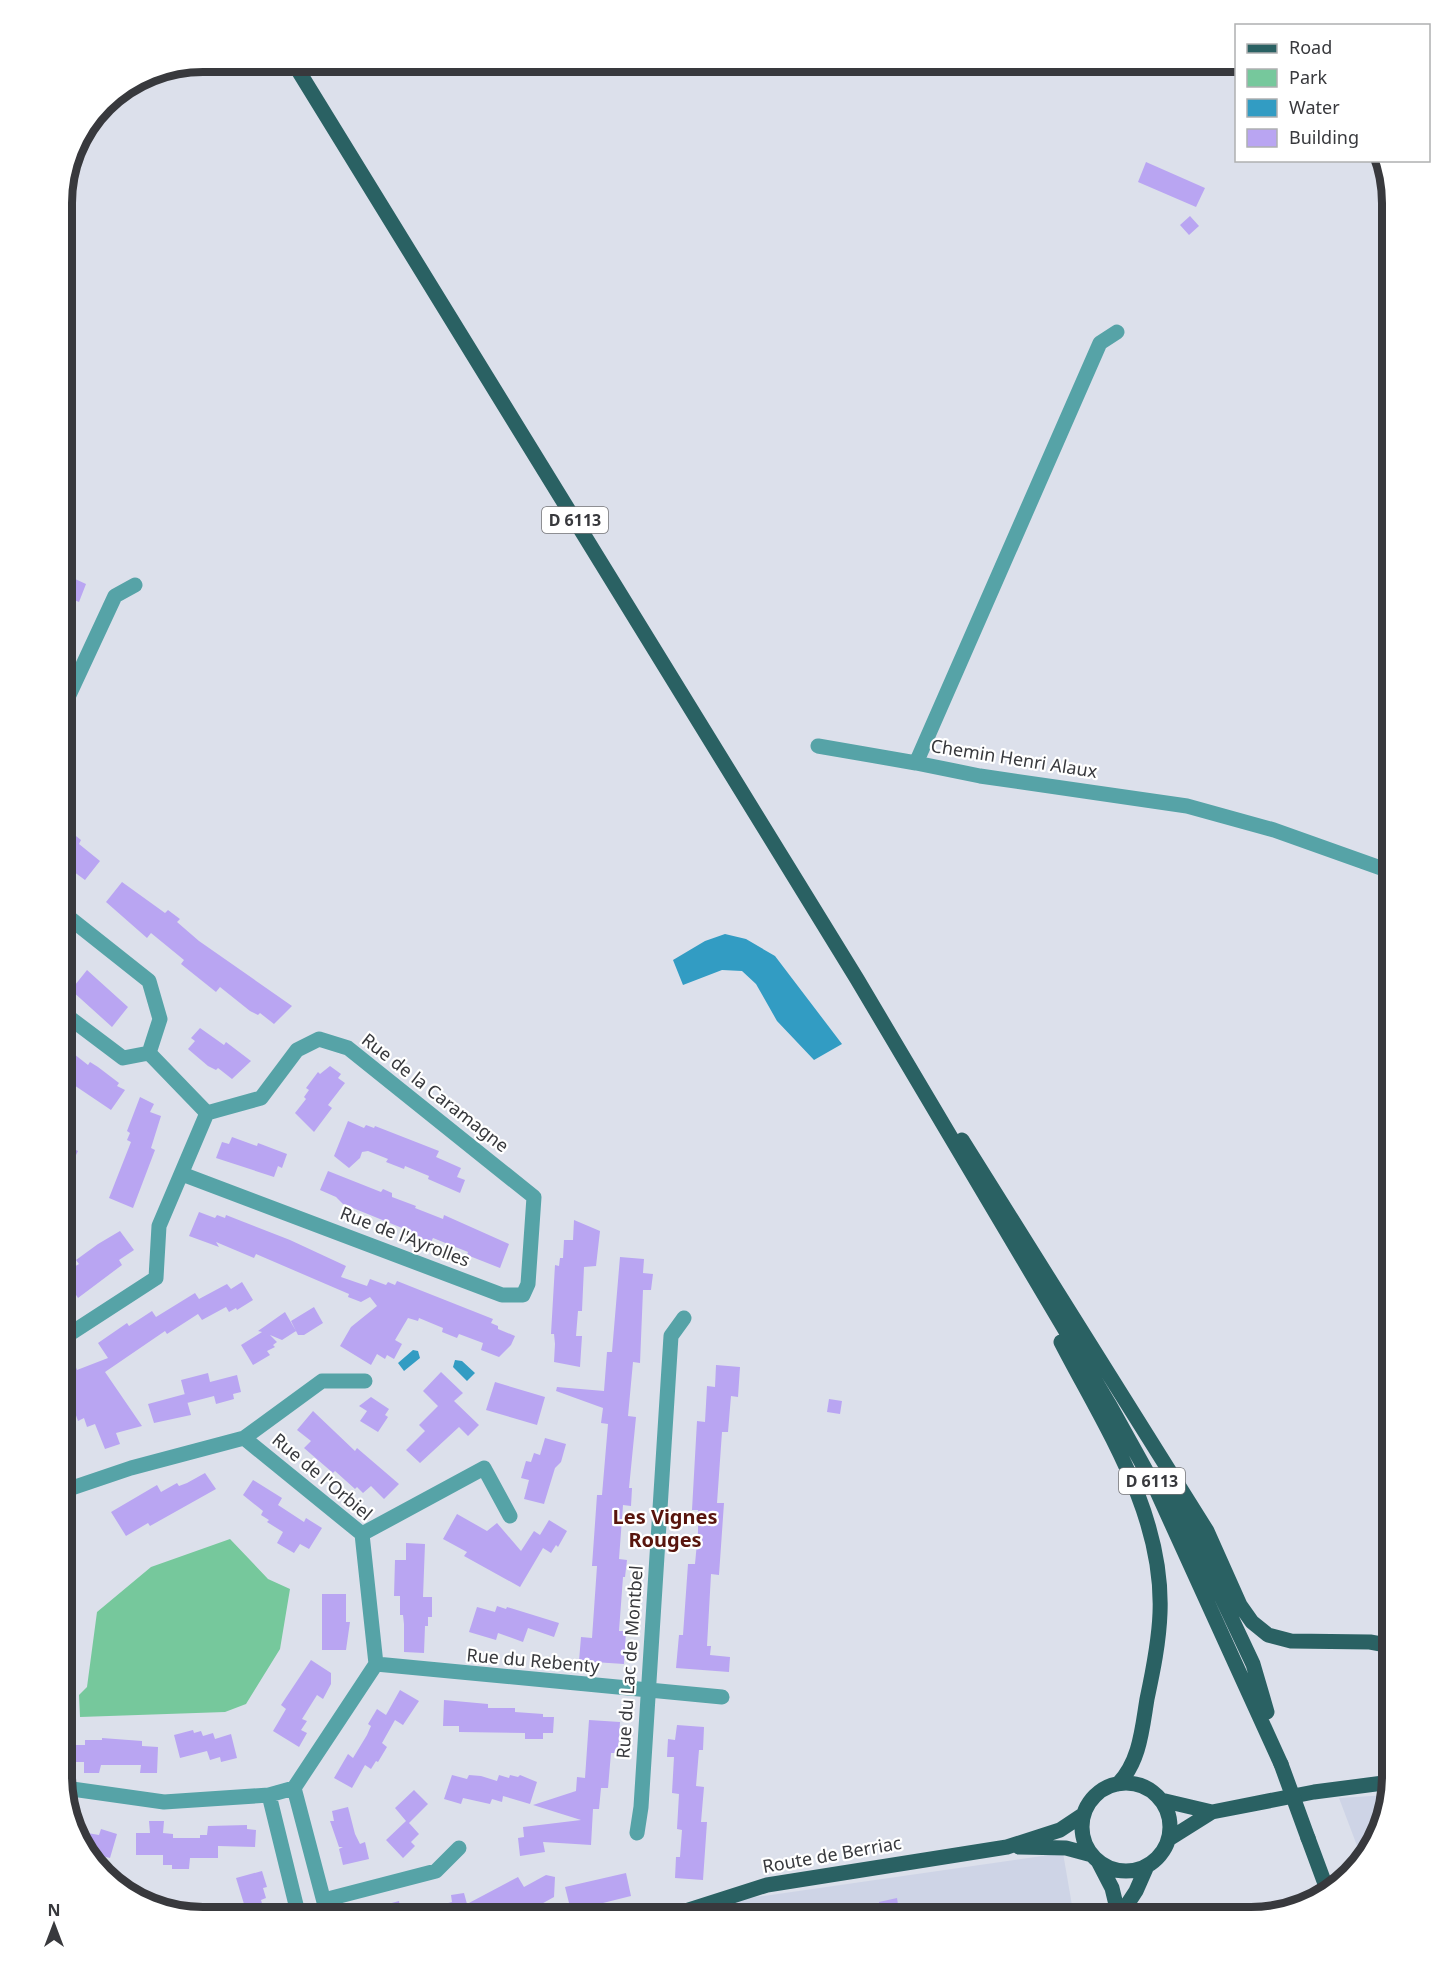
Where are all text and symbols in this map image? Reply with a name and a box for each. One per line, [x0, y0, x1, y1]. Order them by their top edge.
legend [1235, 24, 1430, 162]
text: Road [1289, 35, 1332, 59]
text: Park [1289, 65, 1327, 89]
text: Water [1289, 95, 1340, 119]
text: Building [1289, 125, 1359, 149]
road number: D 6113 [542, 507, 608, 533]
street label: Chemin Henri Alaux [929, 733, 1100, 783]
street label: Rue de la Caramagne [357, 1027, 514, 1157]
street label: Rue de l'Ayrolles [337, 1200, 474, 1272]
street label: Rue de l'Orbiel [268, 1427, 378, 1525]
road number: D 6113 [1119, 1468, 1185, 1494]
district label: Les Vignes Rouges [613, 1503, 717, 1553]
street label: Rue du Lac de Montbel [610, 1565, 648, 1759]
street label: Rue du Rebenty [466, 1642, 601, 1678]
street label: Route de Berriac [761, 1830, 903, 1878]
north arrow [24, 1895, 84, 1955]
text: N [47, 1899, 61, 1921]

